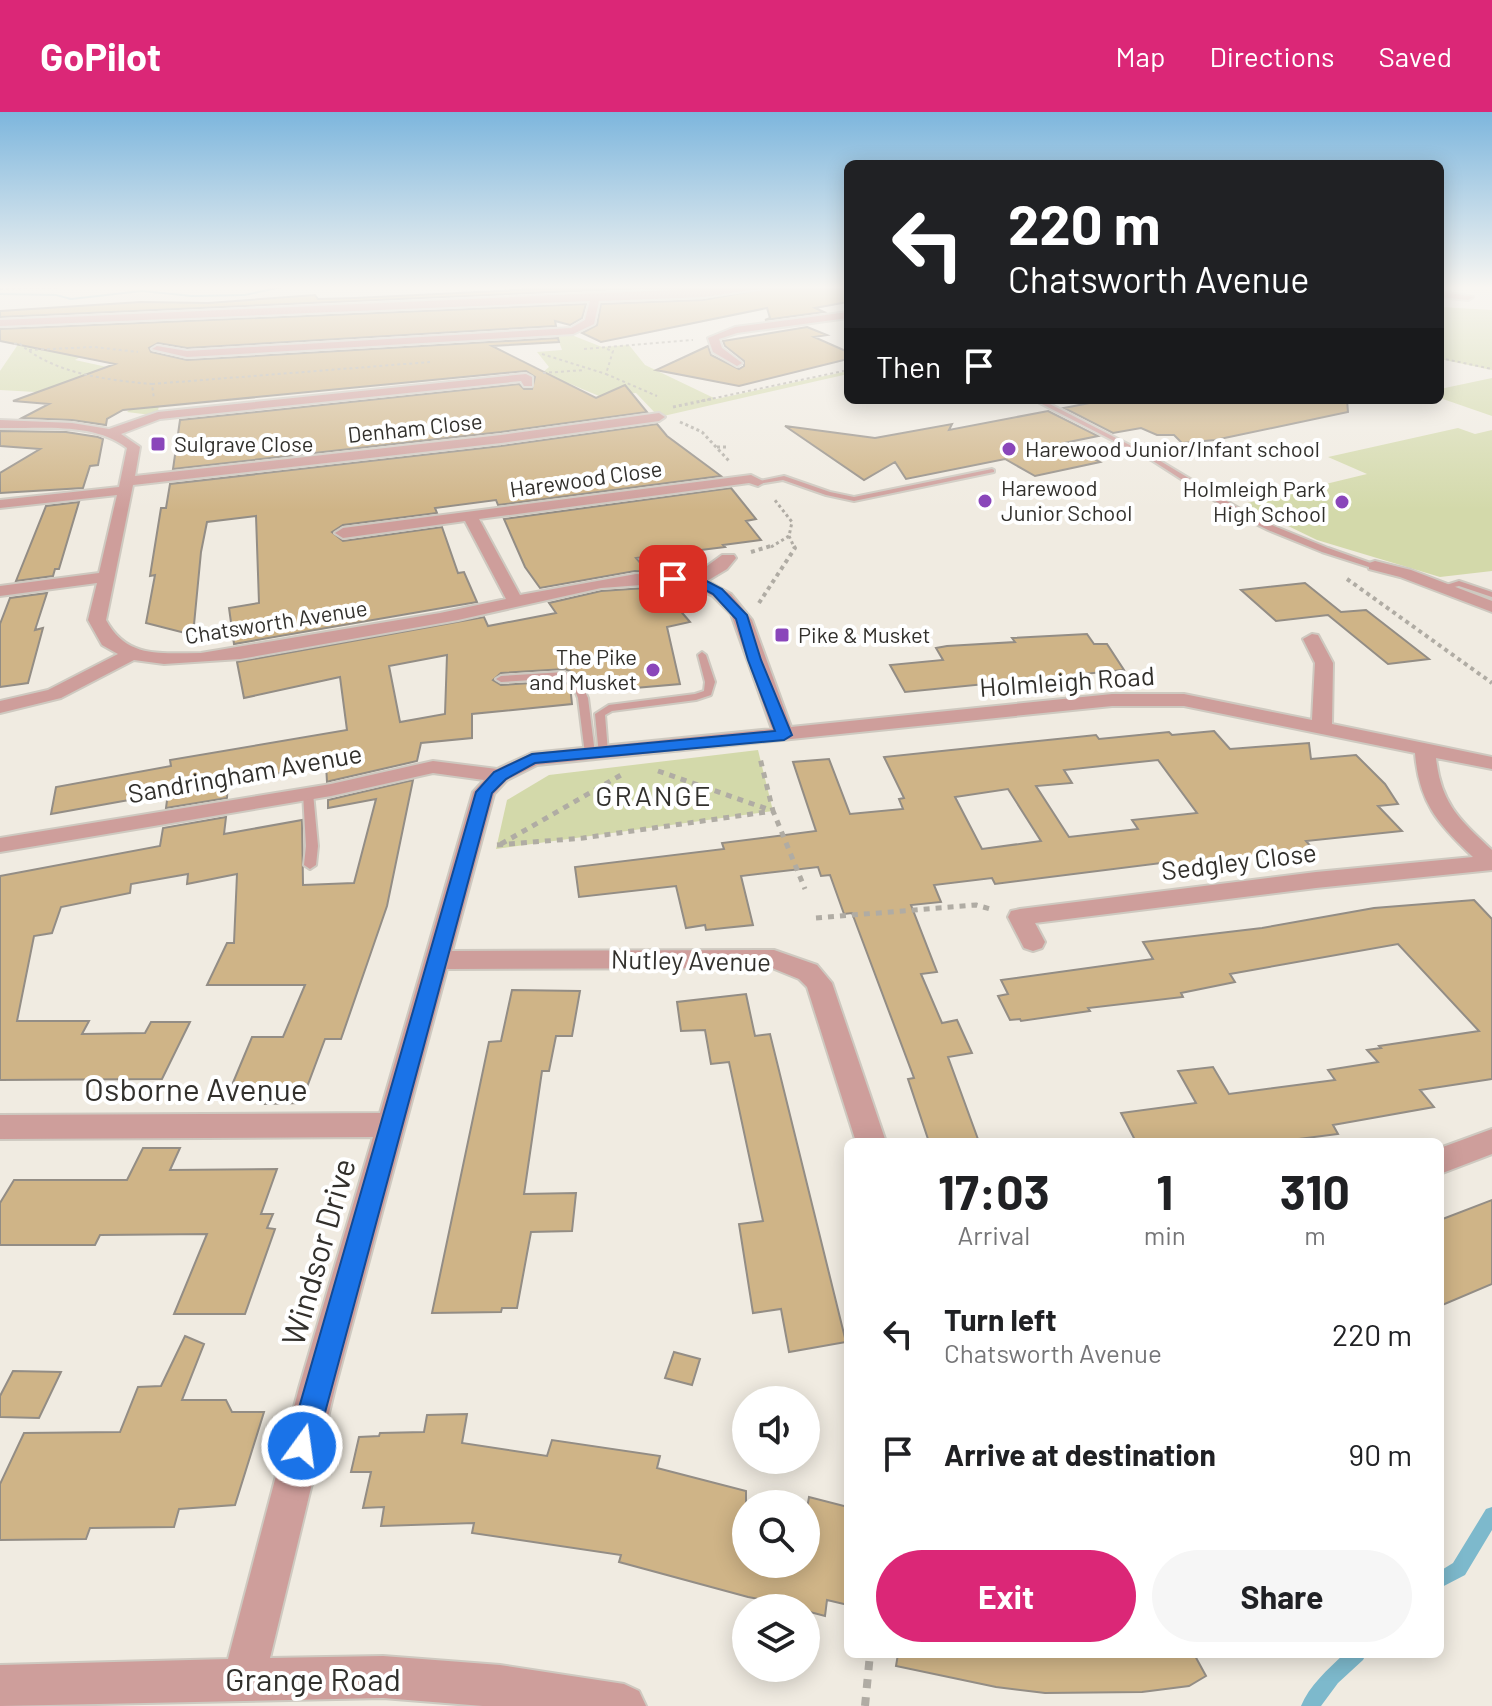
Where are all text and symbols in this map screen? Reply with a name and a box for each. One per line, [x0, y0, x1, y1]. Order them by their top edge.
text: GoPilot [40, 33, 161, 79]
text: Map [1116, 39, 1165, 73]
text: Directions [1209, 39, 1335, 73]
text: Saved [1379, 39, 1452, 73]
text: 220 m [1008, 189, 1161, 256]
icon: left [876, 192, 980, 296]
text: Chatsworth Avenue [1008, 257, 1310, 300]
icon: arrive [957, 344, 1001, 388]
text: Then [876, 348, 941, 384]
street label: Denham Close [346, 407, 484, 447]
place label: Sulgrave Close [174, 430, 313, 456]
marker: Sulgrave Close [149, 435, 167, 453]
place label: Harewood Junior/Infant school [1025, 435, 1320, 461]
marker: Harewood Junior/Infant school [1000, 440, 1018, 458]
street label: Harewood Close [508, 454, 664, 502]
place label: Harewood Junior School [1001, 474, 1132, 525]
place label: Holmleigh Park High School [1183, 475, 1326, 526]
marker: Harewood Junior School [976, 492, 994, 510]
marker: Holmleigh Park High School [1333, 493, 1351, 511]
pin [639, 545, 707, 613]
icon: arrive [651, 557, 695, 601]
street label: Chatsworth Avenue [183, 594, 369, 648]
place label: Pike & Musket [798, 621, 931, 647]
marker: Pike & Musket [773, 626, 791, 644]
place label: The Pike and Musket [529, 643, 637, 694]
street label: Holmleigh Road [978, 659, 1156, 702]
marker: The Pike and Musket [644, 661, 662, 679]
street label: Sandringham Avenue [125, 737, 364, 808]
district label: GRANGE [595, 778, 713, 812]
street label: Sedgley Close [1159, 836, 1318, 885]
street label: Nutley Avenue [611, 943, 771, 976]
street label: Osborne Avenue [84, 1069, 308, 1107]
street label: Windsor Drive [272, 1153, 362, 1349]
text: 17:03 [938, 1162, 1050, 1220]
text: 1 [1156, 1162, 1173, 1220]
text: 310 [1280, 1162, 1350, 1220]
text: Arrival [957, 1219, 1030, 1250]
text: min [1144, 1219, 1186, 1250]
text: m [1304, 1219, 1326, 1250]
text: Turn left [944, 1301, 1057, 1337]
icon: left [876, 1312, 920, 1356]
text: 220 m [1332, 1316, 1412, 1352]
text: Chatsworth Avenue [944, 1337, 1162, 1368]
map controls [732, 1386, 820, 1682]
button: sound [732, 1386, 820, 1474]
position arrow [260, 1404, 344, 1488]
icon: arrive [876, 1432, 920, 1476]
text: Arrive at destination [944, 1436, 1216, 1472]
text: 90 m [1349, 1436, 1412, 1472]
button: search [732, 1490, 820, 1578]
button: Exit [876, 1550, 1136, 1642]
button: Share [1152, 1550, 1412, 1642]
button: layers [732, 1594, 820, 1682]
street label: Grange Road [225, 1659, 401, 1697]

